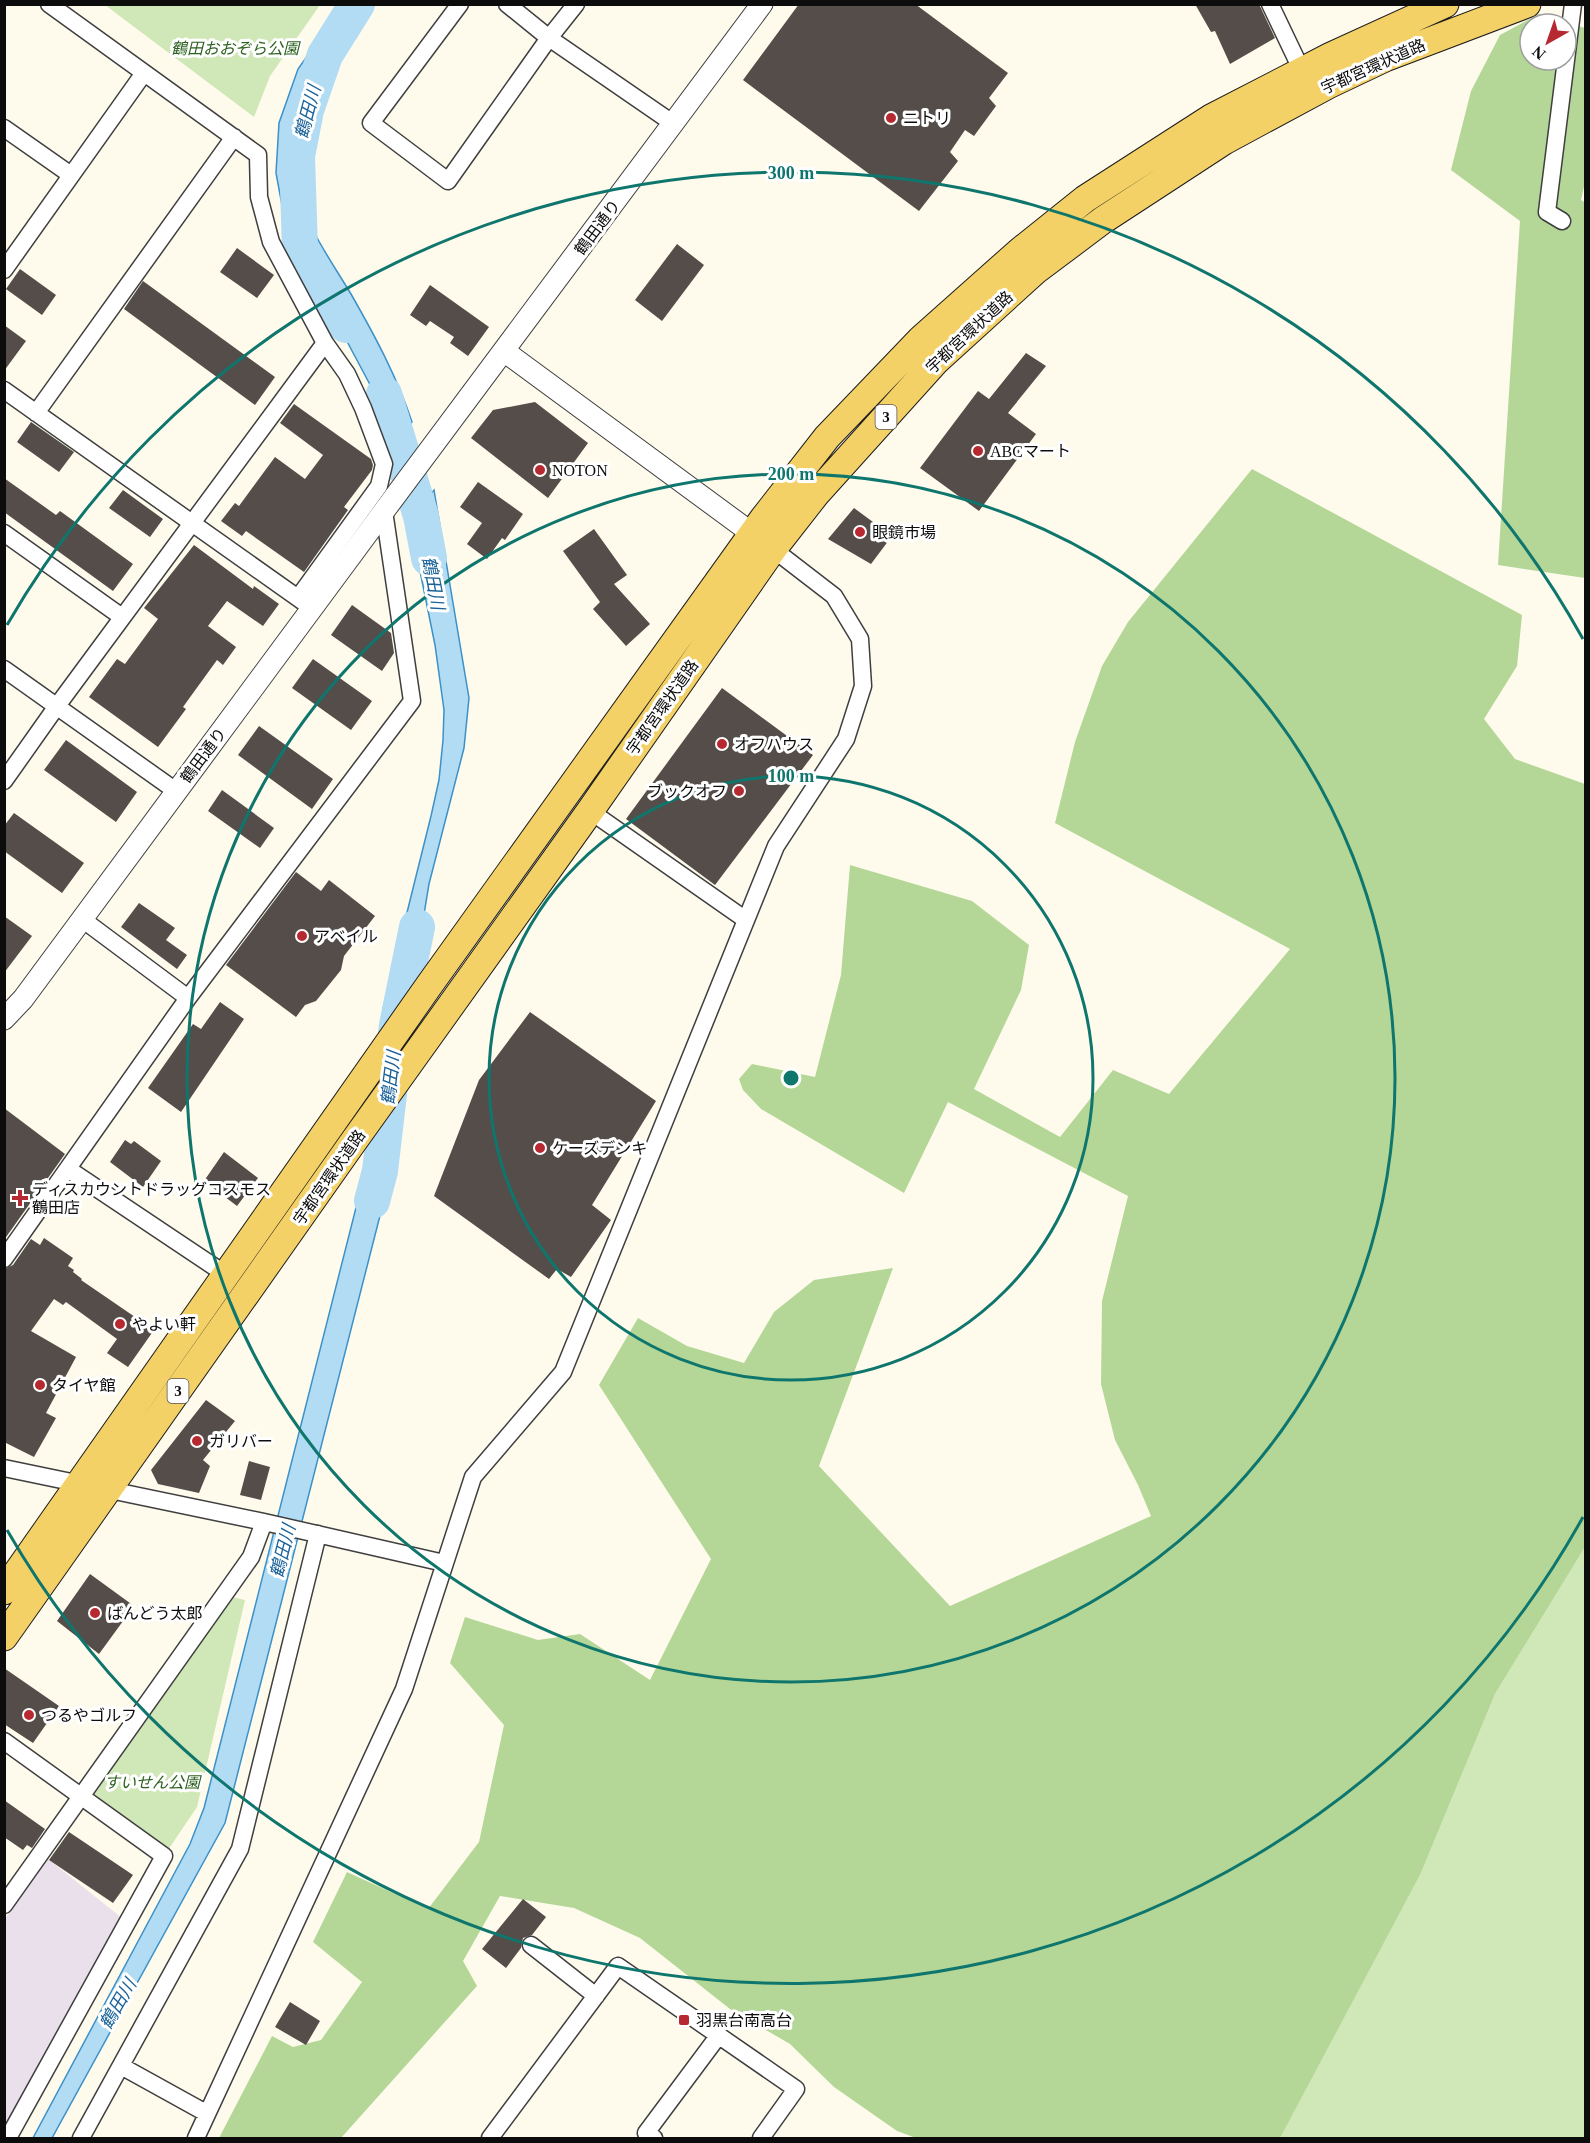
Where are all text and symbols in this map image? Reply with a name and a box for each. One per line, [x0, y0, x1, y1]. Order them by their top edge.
north arrow [1518, 12, 1578, 72]
street label: 宇都宮環状道路 [1319, 36, 1428, 97]
park label: 鶴田おおぞら公園 [171, 40, 301, 57]
text: N [1528, 43, 1549, 63]
water label: 鶴田川 [291, 81, 325, 141]
place label: ニトリ [903, 110, 951, 127]
marker: ニトリ [884, 111, 898, 125]
text: 300 m [768, 163, 814, 183]
street label: 鶴田通り [571, 197, 623, 258]
street label: 宇都宮環状道路 [923, 288, 1016, 377]
road number: 3 [876, 405, 896, 429]
place label: ABCマート [990, 443, 1071, 460]
marker: ABCマート [971, 444, 985, 458]
place label: NOTON [552, 462, 608, 479]
marker: NOTON [533, 463, 547, 477]
text: 200 m [768, 464, 814, 484]
place label: 眼鏡市場 [872, 524, 936, 541]
marker: 眼鏡市場 [853, 525, 867, 539]
water label: 鶴田川 [418, 555, 448, 613]
street label: 宇都宮環状道路 [623, 657, 701, 758]
street label: 鶴田通り [177, 725, 229, 786]
place label: オフハウス [734, 736, 814, 753]
marker: オフハウス [715, 737, 729, 751]
text: 100 m [768, 766, 814, 786]
place label: ブックオフ [647, 783, 727, 800]
marker: ブックオフ [732, 784, 746, 798]
place label: アベイル [314, 928, 378, 945]
marker: アベイル [295, 929, 309, 943]
water label: 鶴田川 [378, 1048, 404, 1106]
centre of rings [781, 1068, 801, 1088]
street label: 宇都宮環状道路 [290, 1127, 368, 1228]
place label: ケーズデンキ [552, 1140, 647, 1157]
marker: ケーズデンキ [533, 1141, 547, 1155]
place label: ディスカウントドラッグコスモス 鶴田店 [32, 1181, 271, 1216]
marker: ディスカウントドラッグコスモス 鶴田店 [13, 1191, 27, 1205]
place label: やよい軒 [132, 1316, 196, 1333]
marker: やよい軒 [113, 1317, 127, 1331]
place label: タイヤ館 [52, 1377, 116, 1394]
marker: タイヤ館 [33, 1378, 47, 1392]
road number: 3 [168, 1379, 188, 1403]
place label: ガリバー [209, 1433, 273, 1450]
marker: ガリバー [190, 1434, 204, 1448]
water label: 鶴田川 [267, 1520, 300, 1580]
place label: ばんどう太郎 [107, 1605, 203, 1622]
marker: ばんどう太郎 [88, 1606, 102, 1620]
place label: つるやゴルフ [41, 1707, 137, 1724]
marker: つるやゴルフ [22, 1708, 36, 1722]
park label: すいせん公園 [104, 1774, 202, 1791]
water label: 鶴田川 [96, 1974, 141, 2032]
place label: 羽黒台南高台 [696, 2012, 792, 2029]
marker: 羽黒台南高台 [677, 2013, 691, 2027]

